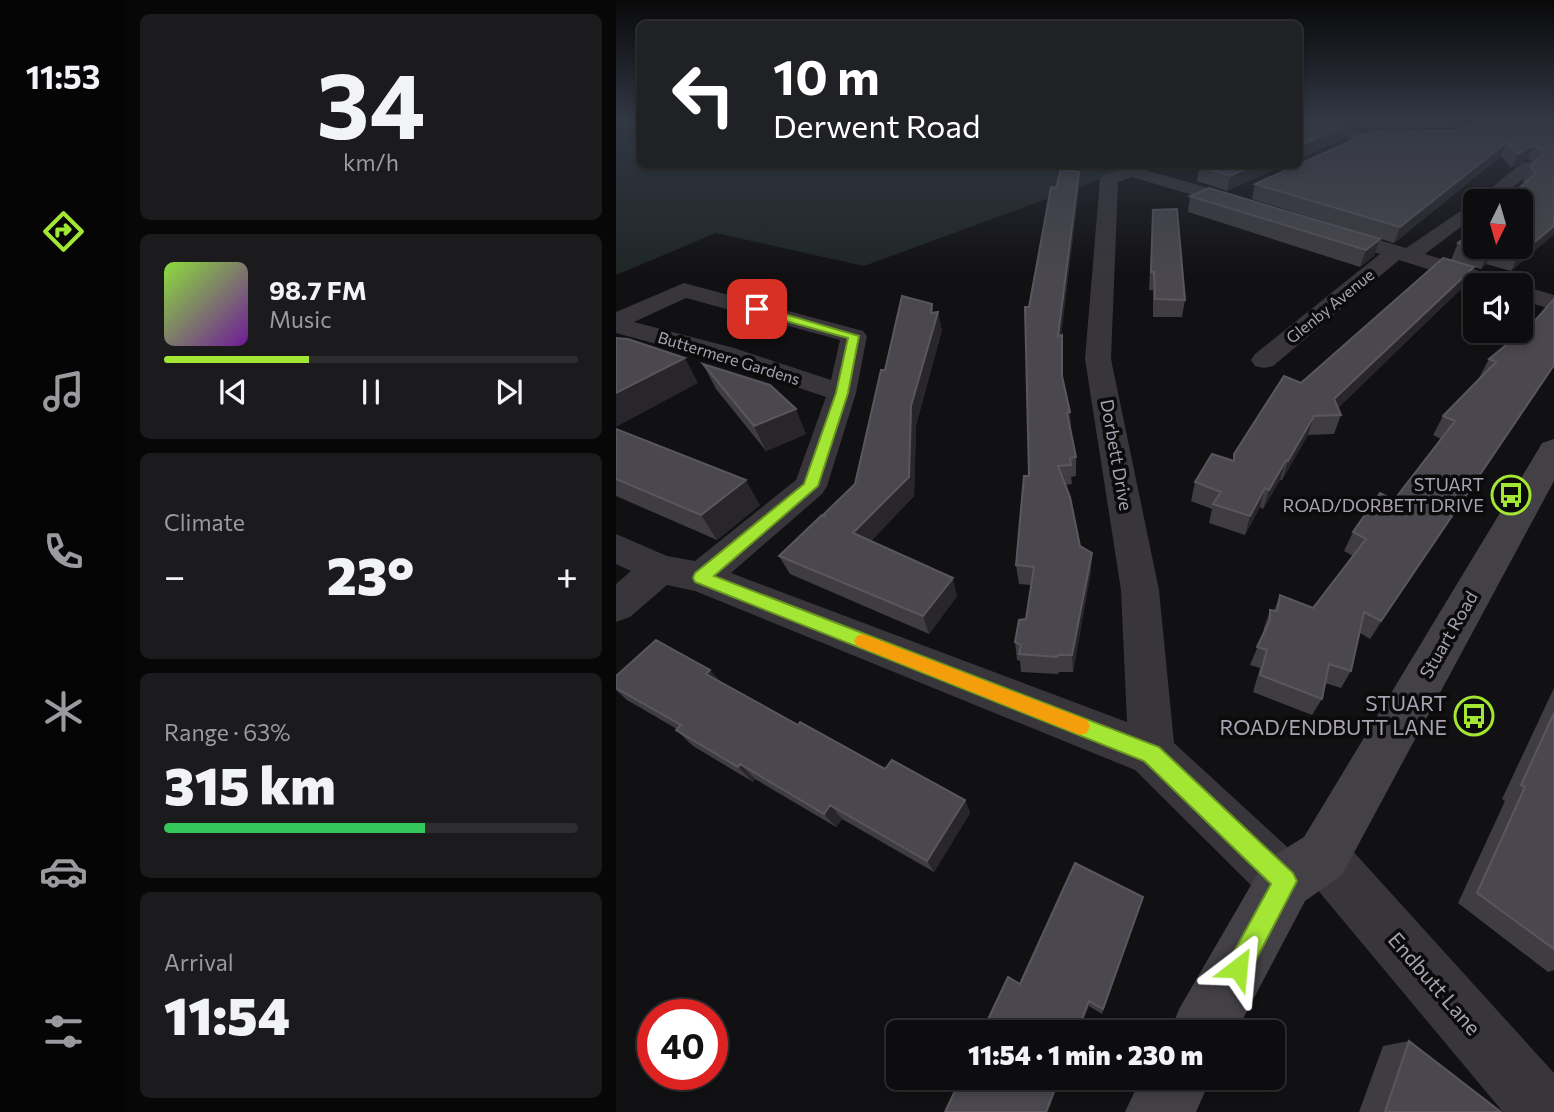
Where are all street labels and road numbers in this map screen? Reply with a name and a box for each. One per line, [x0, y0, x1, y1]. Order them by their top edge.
street label: Glenby Avenue [1282, 264, 1377, 347]
street label: Buttermere Gardens [656, 327, 802, 388]
street label: Dorbett Drive [1096, 397, 1138, 512]
street label: Stuart Road [1414, 587, 1482, 682]
street label: Endbutt Lane [1384, 926, 1487, 1040]

